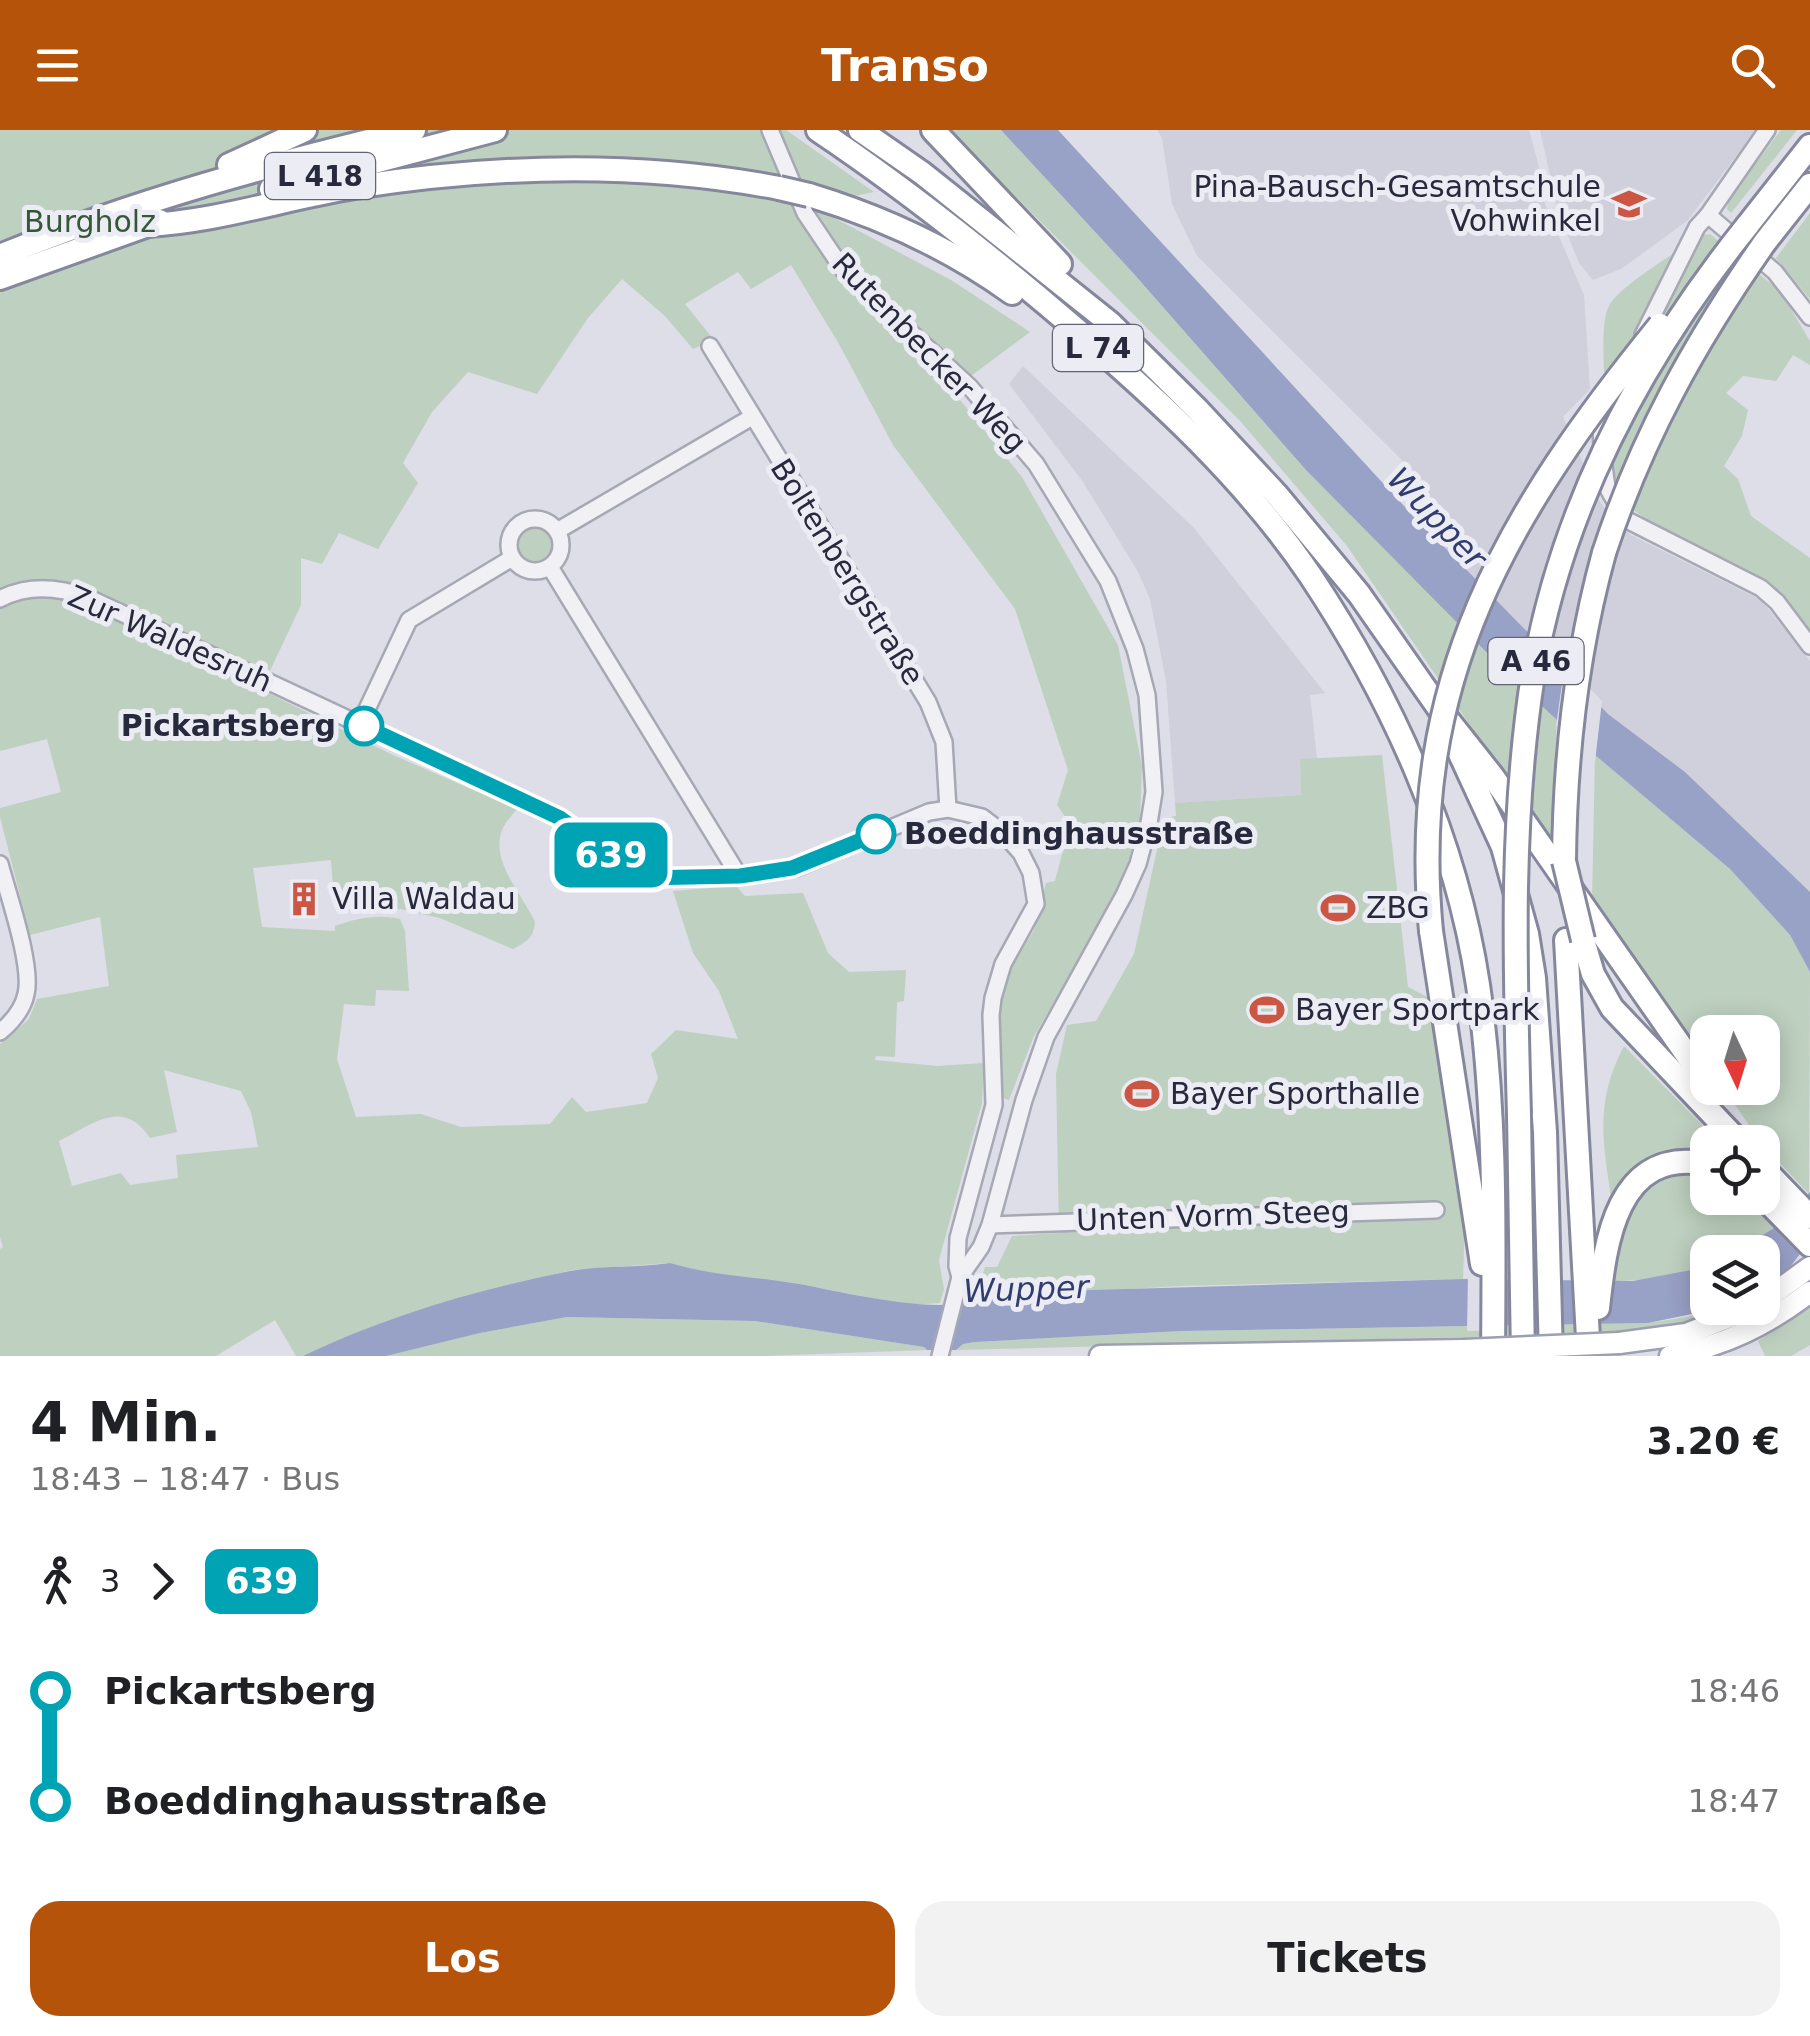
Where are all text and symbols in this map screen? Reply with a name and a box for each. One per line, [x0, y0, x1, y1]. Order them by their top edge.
icon: menu [30, 38, 85, 93]
icon: search [1725, 38, 1780, 93]
text: Transo [821, 39, 989, 92]
road number: L 418 [265, 153, 375, 199]
place label: Pina-Bausch-Gesamtschule Vohwinkel [1193, 169, 1601, 238]
school or university icon: Pina-Bausch-Gesamtschule Vohwinkel [1610, 185, 1648, 223]
park label: Burgholz [24, 204, 156, 239]
street label: Rutenbecker Weg [825, 246, 1034, 460]
road number: L 74 [1053, 325, 1143, 371]
street label: Boltenbergstraße [764, 452, 931, 691]
water label: Wupper [1380, 460, 1496, 578]
street label: Zur Waldesruh [63, 578, 278, 699]
road number: A 46 [1488, 638, 1584, 684]
marker: Pickartsberg [345, 707, 383, 745]
place label: Pickartsberg [121, 708, 336, 743]
marker: Boeddinghausstraße [857, 815, 895, 853]
place label: Boeddinghausstraße [904, 816, 1254, 851]
line badge: 639 [554, 822, 668, 888]
text: 639 [574, 835, 648, 875]
building icon: Villa Waldau [285, 880, 323, 918]
place label: Villa Waldau [332, 881, 516, 916]
sports icon: ZBG [1319, 889, 1357, 927]
place label: ZBG [1366, 890, 1430, 925]
sports icon: Bayer Sportpark [1248, 991, 1286, 1029]
place label: Bayer Sportpark [1295, 992, 1540, 1027]
north arrow [1690, 1015, 1780, 1105]
map controls [1690, 1015, 1780, 1325]
sports icon: Bayer Sporthalle [1123, 1075, 1161, 1113]
place label: Bayer Sporthalle [1170, 1076, 1420, 1111]
button: locate [1690, 1125, 1780, 1215]
street label: Unten Vorm Steeg [1076, 1193, 1350, 1238]
button: layers [1690, 1235, 1780, 1325]
water label: Wupper [963, 1268, 1091, 1310]
text: 4 Min. [30, 1390, 221, 1454]
text: 3.20 € [1647, 1419, 1780, 1463]
text: 18:43 – 18:47 · Bus [30, 1460, 340, 1498]
icon: walk [30, 1554, 85, 1609]
icon: forward [135, 1554, 190, 1609]
text: 639 [225, 1561, 298, 1601]
text: 3 [100, 1562, 120, 1600]
text: Pickartsberg [104, 1669, 377, 1713]
text: 18:46 [1688, 1672, 1780, 1710]
text: Boeddinghausstraße [104, 1779, 547, 1823]
text: 18:47 [1688, 1782, 1780, 1820]
button: Los [30, 1901, 895, 2016]
button: Tickets [915, 1901, 1780, 2016]

